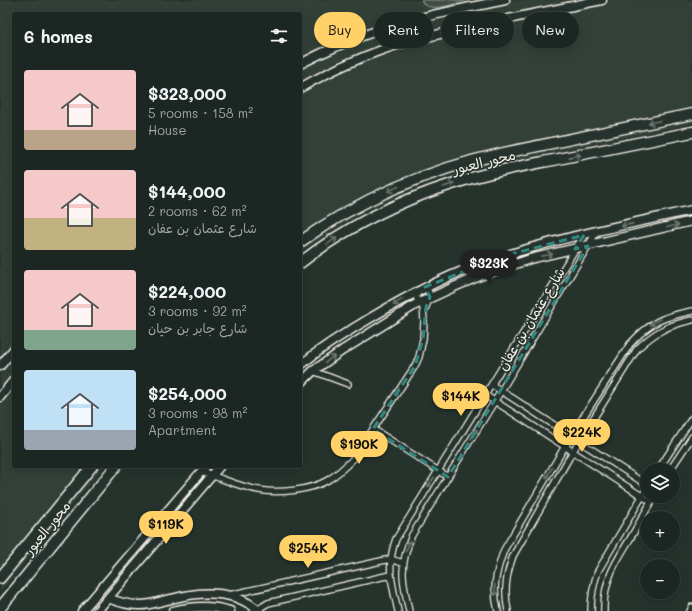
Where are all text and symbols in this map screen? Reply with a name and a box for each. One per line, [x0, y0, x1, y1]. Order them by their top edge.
chip: Buy [314, 12, 366, 48]
chip: Rent [374, 12, 433, 48]
chip: Filters [441, 12, 514, 48]
chip: New [522, 12, 579, 48]
text: 6 homes [24, 25, 93, 47]
icon: filters [268, 25, 290, 47]
text: $323,000 [148, 82, 226, 104]
icon: home [56, 86, 104, 134]
text: 5 rooms · 158 m² [148, 104, 253, 121]
one-way arrow [648, 118, 661, 126]
text: House [148, 121, 186, 138]
street label: محور العبور [449, 145, 517, 179]
one-way arrow [569, 151, 582, 159]
text: $144,000 [148, 180, 226, 202]
one-way arrow [442, 181, 455, 188]
icon: home [56, 186, 104, 234]
one-way arrow [387, 186, 399, 193]
text: 2 rooms · 62 m² [148, 202, 247, 219]
text: شارع عثمان بن عفان [148, 219, 257, 236]
one-way arrow [620, 221, 633, 229]
one-way arrow [667, 221, 680, 229]
one-way arrow [326, 237, 337, 245]
pin: $323K [461, 250, 517, 284]
one-way arrow [540, 251, 553, 259]
text: $323K [469, 254, 509, 271]
street label: شارع عثمان بن عفان [492, 264, 570, 374]
text: $224,000 [148, 280, 226, 302]
icon: home [56, 286, 104, 334]
one-way arrow [392, 298, 404, 306]
text: 3 rooms · 92 m² [148, 302, 247, 319]
text: شارع جابر بن حيان [148, 319, 247, 336]
one-way arrow [649, 319, 661, 327]
one-way arrow [324, 355, 335, 363]
text: $254,000 [148, 382, 227, 404]
pin: $144K [433, 383, 489, 417]
icon: home [56, 386, 104, 434]
text: $144K [442, 387, 480, 404]
text: 3 rooms · 98 m² [148, 404, 247, 421]
pin: $224K [554, 419, 610, 453]
text: Apartment [148, 421, 217, 438]
text: $224K [562, 423, 602, 440]
one-way arrow [471, 428, 479, 440]
pin: $190K [331, 431, 387, 465]
text: $190K [340, 435, 378, 452]
map controls [640, 463, 680, 599]
button: layers [640, 463, 680, 503]
one-way arrow [544, 467, 552, 479]
one-way arrow [427, 476, 435, 487]
street label: محور العبور [18, 497, 74, 559]
pin: $119K [138, 511, 194, 545]
button: + [640, 511, 680, 551]
text: $119K [148, 515, 184, 532]
pin: $254K [280, 535, 336, 569]
text: $254K [288, 539, 328, 556]
one-way arrow [404, 540, 412, 552]
button: − [640, 559, 680, 599]
one-way arrow [491, 583, 498, 596]

